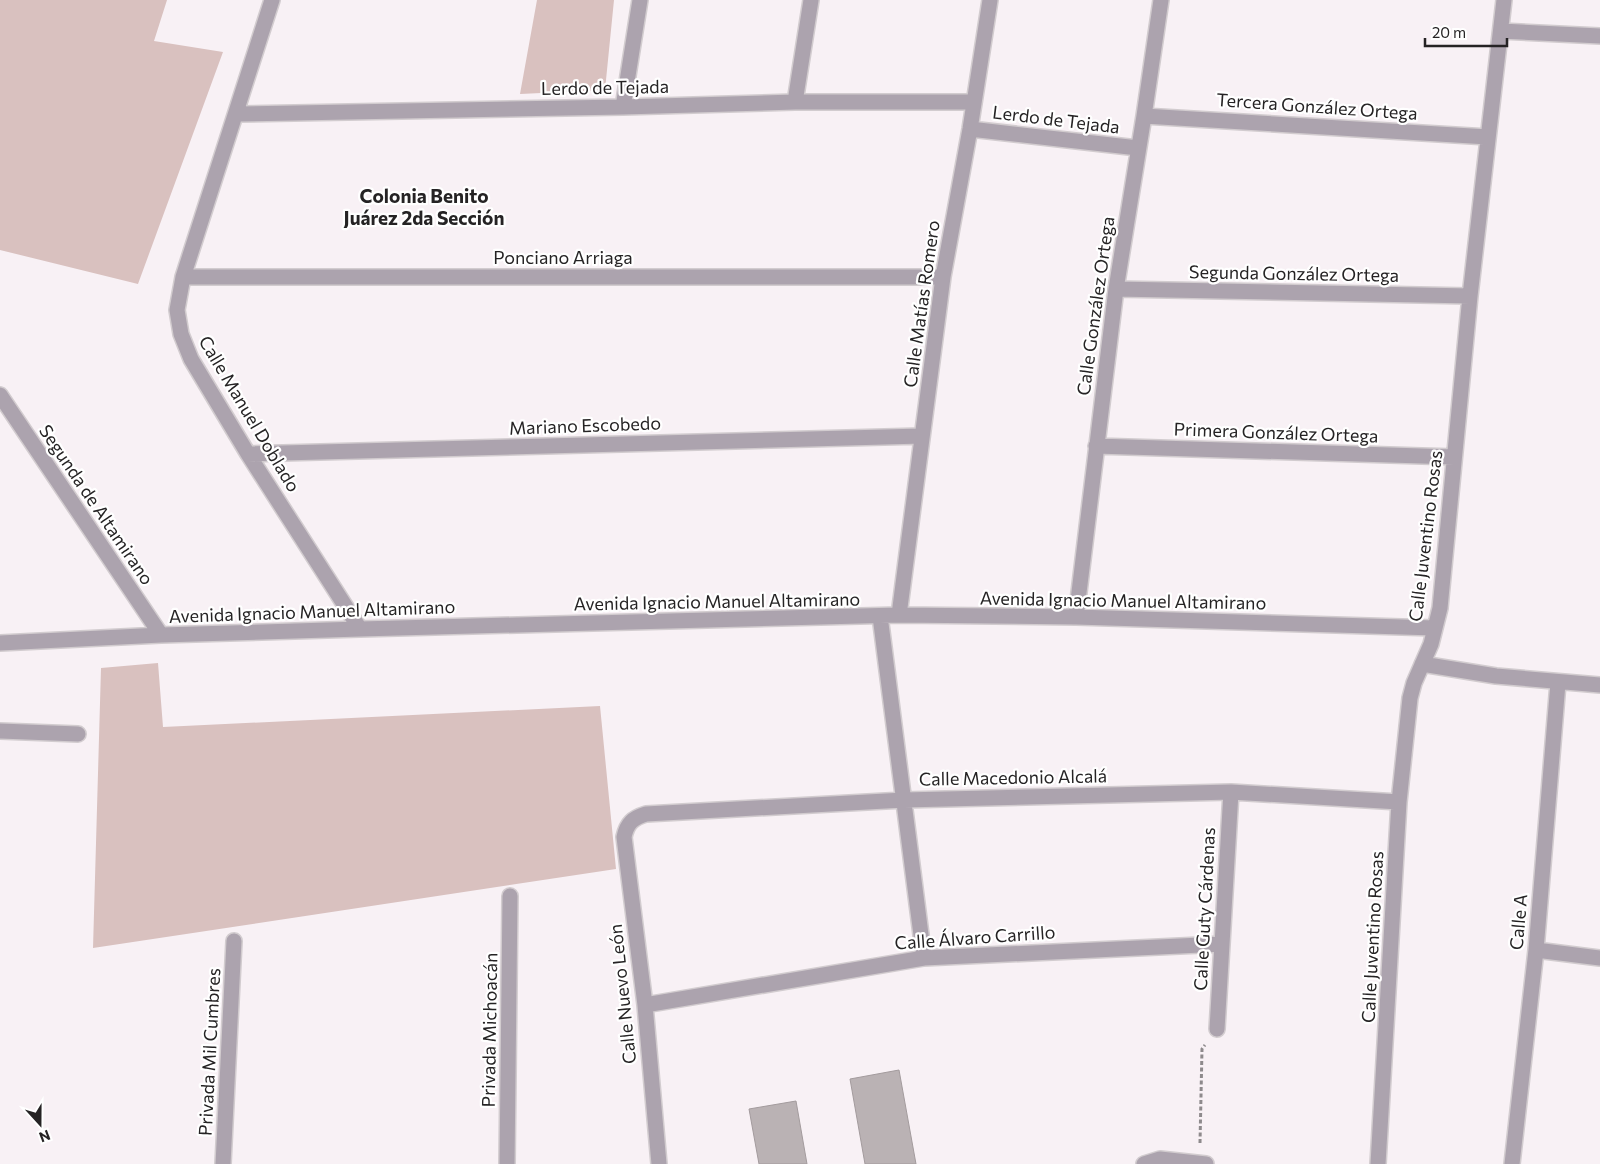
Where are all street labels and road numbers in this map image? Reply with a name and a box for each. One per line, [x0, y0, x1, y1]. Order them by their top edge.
street label: Lerdo de Tejada [541, 75, 669, 99]
street label: Tercera González Ortega [1216, 88, 1418, 124]
street label: Lerdo de Tejada [991, 100, 1121, 138]
street label: Calle González Ortega [1072, 215, 1118, 397]
street label: Calle Matías Romero [898, 219, 944, 389]
street label: Ponciano Arriaga [493, 246, 633, 268]
street label: Segunda González Ortega [1189, 260, 1399, 286]
street label: Calle Manuel Doblado [195, 332, 305, 495]
street label: Mariano Escobedo [509, 411, 661, 439]
street label: Primera González Ortega [1173, 417, 1379, 447]
street label: Segunda de Altamirano [35, 420, 159, 589]
street label: Calle Juventino Rosas [1404, 449, 1446, 623]
street label: Avenida Ignacio Manuel Altamirano [980, 587, 1266, 613]
street label: Avenida Ignacio Manuel Altamirano [574, 588, 860, 614]
street label: Avenida Ignacio Manuel Altamirano [168, 595, 456, 627]
street label: Calle Macedonio Alcalá [919, 764, 1107, 790]
street label: Calle Guty Cárdenas [1189, 827, 1219, 991]
street label: Calle Juventino Rosas [1357, 850, 1387, 1024]
street label: Calle A [1505, 893, 1531, 951]
street label: Calle Álvaro Carrillo [894, 920, 1056, 954]
street label: Calle Nuevo León [604, 923, 640, 1065]
street label: Privada Michoacán [477, 952, 501, 1107]
street label: Privada Mil Cumbres [194, 967, 224, 1136]

